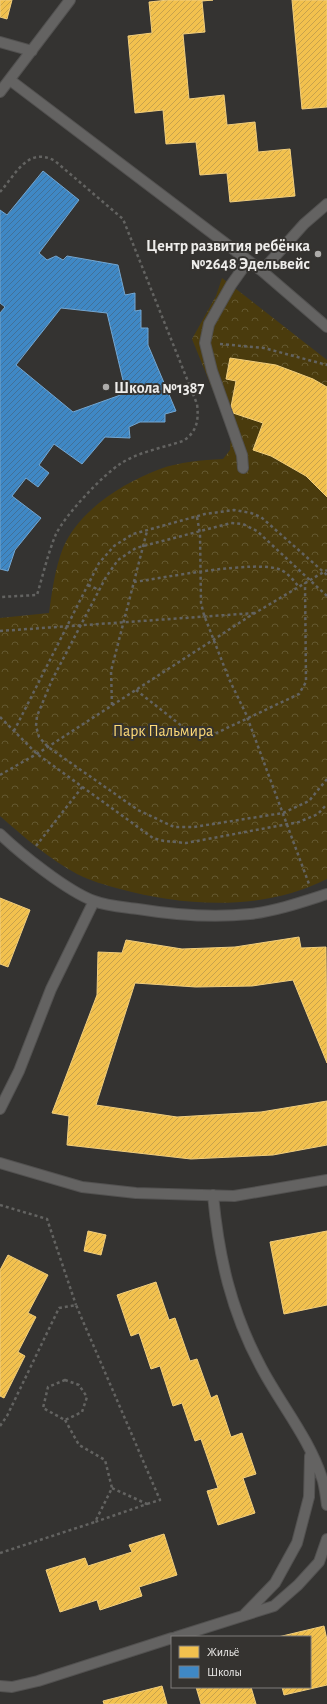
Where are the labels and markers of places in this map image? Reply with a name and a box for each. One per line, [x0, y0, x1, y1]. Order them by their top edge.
place label: Центр развития ребёнка №2648 Эдельвейс [146, 238, 310, 272]
marker: Центр развития ребёнка №2648 Эдельвейс [313, 249, 323, 259]
place label: Школа №1387 [114, 380, 204, 396]
marker: Школа №1387 [101, 382, 111, 392]

